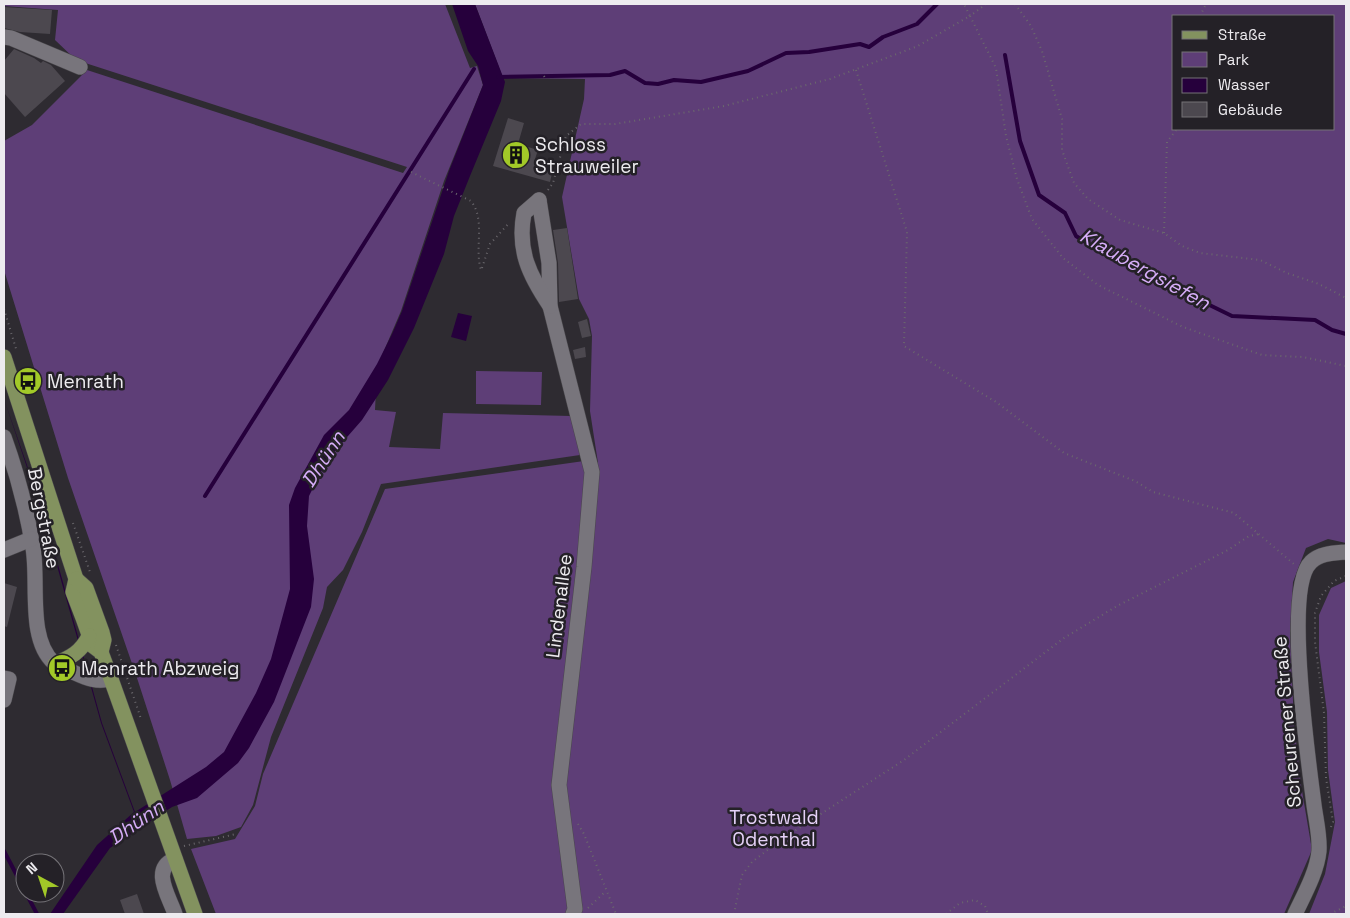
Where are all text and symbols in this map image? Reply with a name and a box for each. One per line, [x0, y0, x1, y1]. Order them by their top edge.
legend [1172, 15, 1335, 130]
text: Straße [1218, 25, 1267, 44]
text: Park [1218, 50, 1249, 69]
text: Wasser [1218, 75, 1270, 94]
text: Gebäude [1218, 100, 1283, 119]
place label: Schloss Strauweiler [535, 132, 639, 179]
building icon: Schloss Strauweiler [501, 140, 531, 170]
water label: Klaubergsiefen [1075, 223, 1215, 316]
bus stop icon: Menrath [13, 366, 43, 396]
place label: Menrath [47, 369, 124, 394]
water label: Dhünn [295, 425, 351, 492]
street label: Bergstraße [22, 465, 66, 571]
street label: Lindenallee [540, 553, 578, 659]
street label: Scheurener Straße [1267, 635, 1307, 809]
bus stop icon: Menrath Abzweig [47, 653, 77, 683]
place label: Menrath Abzweig [81, 656, 239, 681]
water label: Dhünn [103, 793, 170, 850]
park label: Trostwald Odenthal [729, 805, 819, 852]
north arrow [15, 853, 65, 903]
text: N [22, 858, 41, 878]

